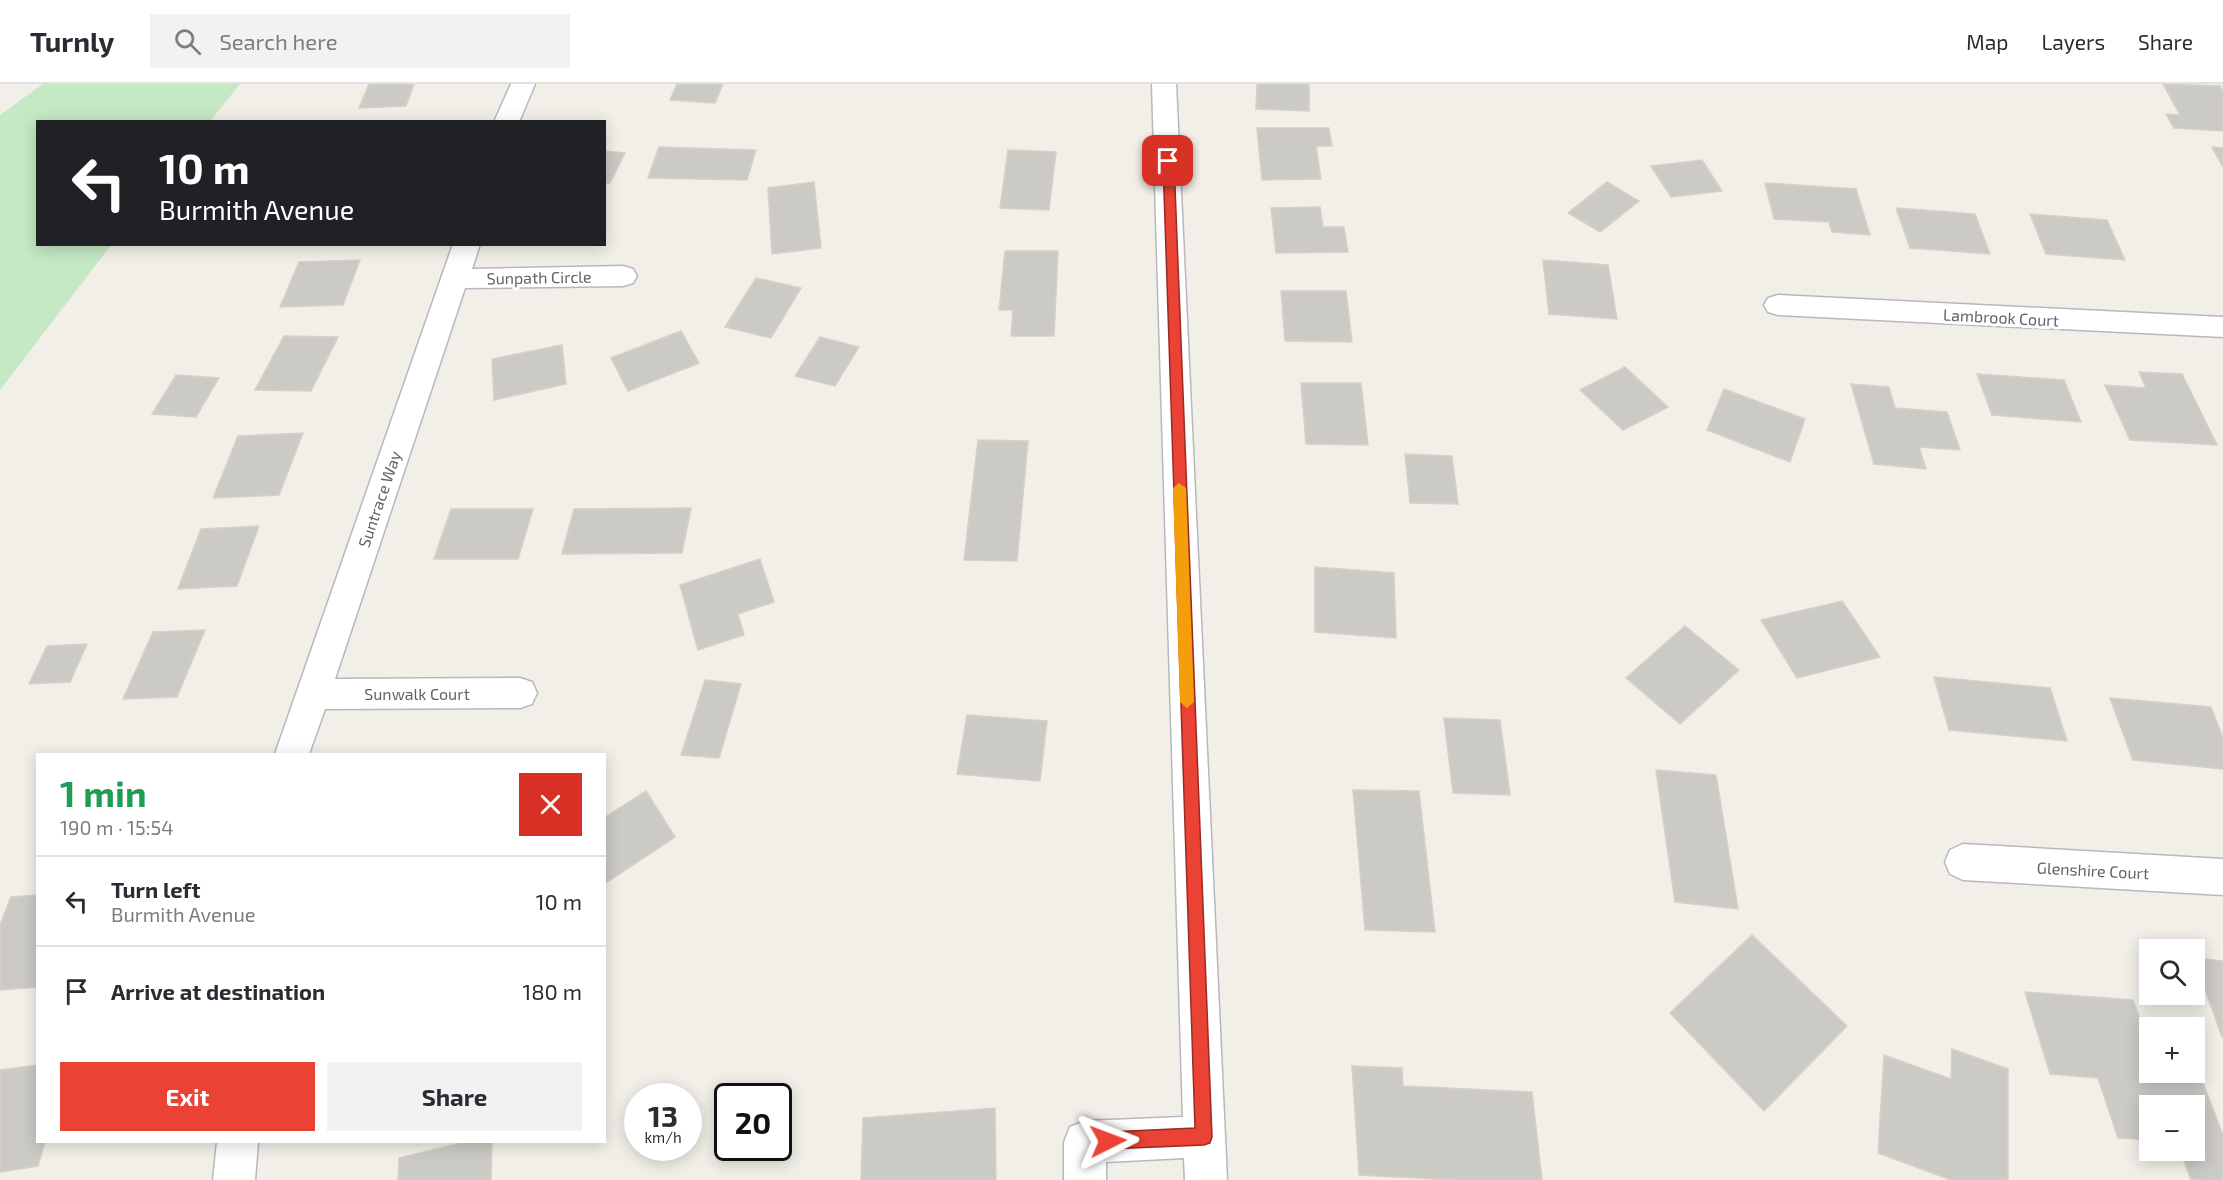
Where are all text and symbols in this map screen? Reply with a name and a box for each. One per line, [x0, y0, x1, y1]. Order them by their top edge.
search box [150, 14, 570, 68]
text: Turnly [30, 24, 114, 58]
icon: search [171, 25, 204, 58]
text: Search here [219, 28, 338, 54]
text: Map [1966, 29, 2008, 54]
text: Layers [2041, 29, 2105, 54]
text: Share [2138, 29, 2193, 54]
pin [1142, 135, 1193, 186]
text: 10 m [159, 142, 250, 192]
icon: left [60, 144, 138, 222]
icon: arrive [1151, 144, 1184, 177]
text: Burmith Avenue [159, 193, 354, 225]
street label: Sunpath Circle [486, 267, 592, 287]
street label: Lambrook Court [1943, 304, 2059, 330]
street label: Suntrace Way [354, 448, 405, 550]
street label: Sunwalk Court [364, 684, 470, 703]
text: 1 min [60, 771, 147, 814]
button: close [519, 773, 582, 836]
text: 190 m · 15:54 [60, 815, 174, 839]
street label: Glenshire Court [2036, 858, 2150, 882]
text: Turn left [111, 876, 200, 902]
icon: left [60, 885, 93, 918]
text: 10 m [536, 888, 582, 914]
text: Burmith Avenue [111, 902, 256, 926]
map controls [2139, 939, 2205, 1161]
button: search [2139, 939, 2205, 1005]
icon: arrive [60, 975, 93, 1008]
text: Arrive at destination [111, 978, 325, 1004]
text: 180 m [522, 978, 582, 1004]
button: + [2139, 1017, 2205, 1083]
button: Exit [60, 1062, 315, 1131]
button: Share [327, 1062, 582, 1131]
speed limit sign: 20 [714, 1083, 792, 1161]
button: − [2139, 1095, 2205, 1161]
text: 13 [648, 1097, 678, 1133]
position arrow [1076, 1109, 1140, 1173]
text: km/h [644, 1128, 682, 1146]

